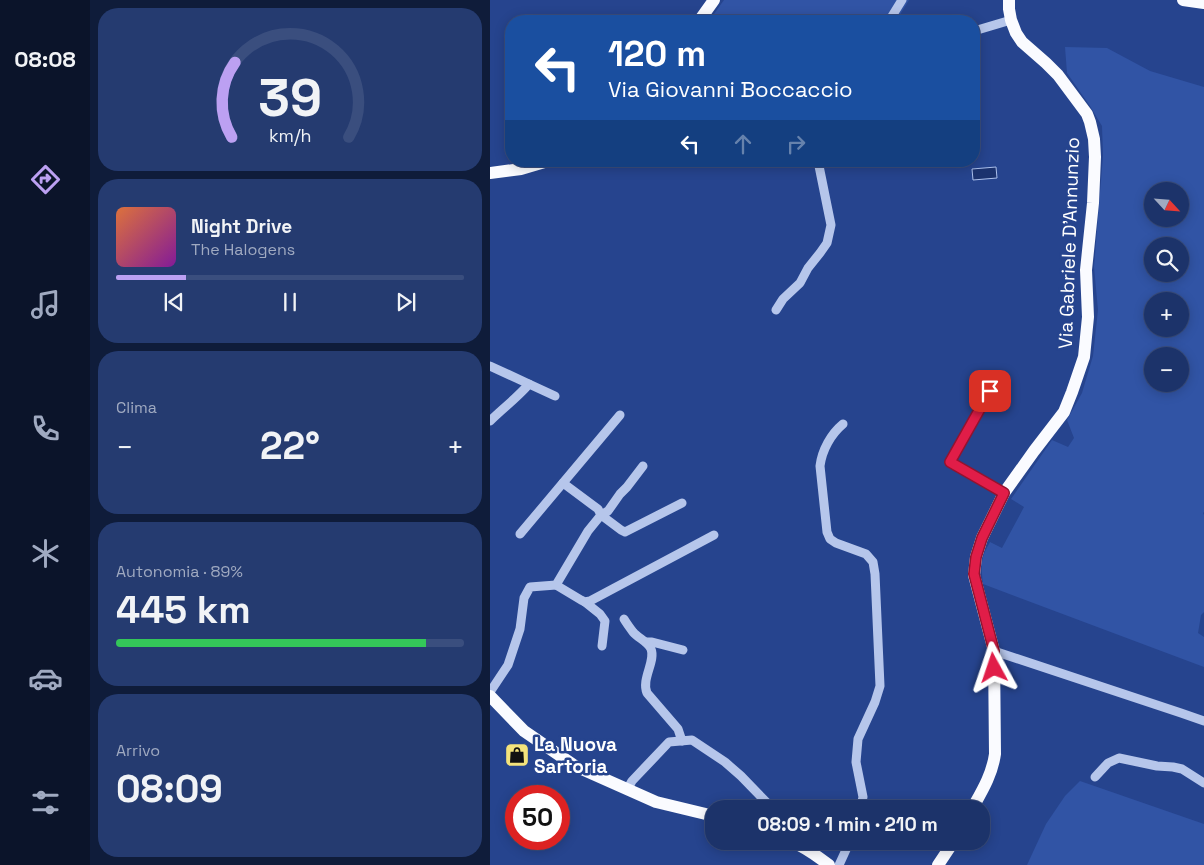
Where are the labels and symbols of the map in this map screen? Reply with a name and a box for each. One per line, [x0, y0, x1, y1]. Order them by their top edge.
street label: Via Gabriele D'Annunzio [1053, 137, 1085, 349]
north arrow [1144, 182, 1189, 228]
pin [969, 370, 1011, 412]
position arrow [967, 641, 1019, 693]
place label: La Nuova Sartoria [534, 732, 617, 779]
shop icon: La Nuova Sartoria [504, 742, 530, 768]
speed limit sign: 50 [505, 785, 570, 850]

